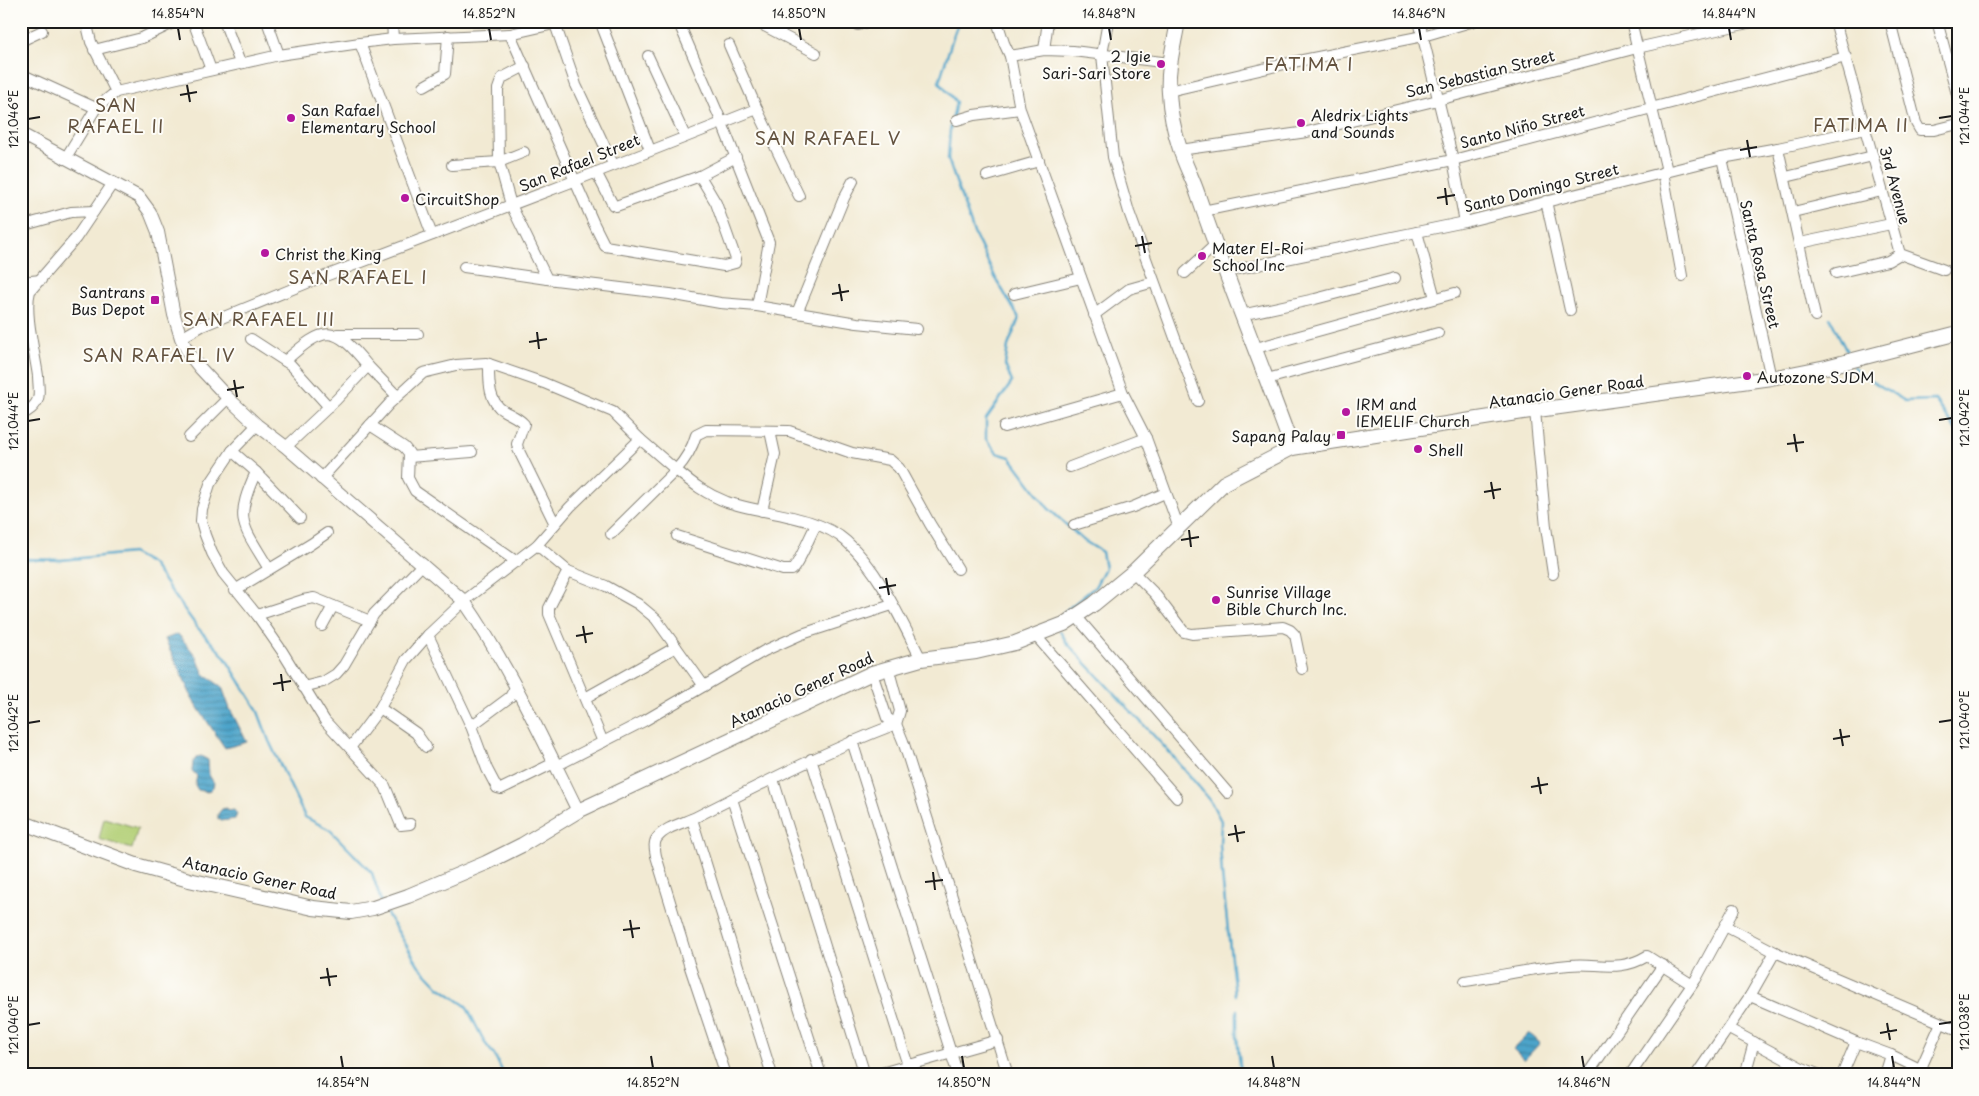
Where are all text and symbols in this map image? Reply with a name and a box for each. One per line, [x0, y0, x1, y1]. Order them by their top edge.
text: 14.854°N [152, 4, 204, 22]
text: 14.852°N [462, 4, 516, 22]
text: 14.850°N [772, 4, 826, 22]
text: 14.848°N [1082, 4, 1136, 22]
text: 14.846°N [1392, 4, 1446, 22]
text: 14.844°N [1702, 4, 1756, 22]
street label: San Sebastian Street [1403, 43, 1557, 103]
place label: 2 Igie Sari-Sari Store [1042, 44, 1151, 84]
district label: FATIMA I [1264, 50, 1354, 77]
marker: 2 Igie Sari-Sari Store [1155, 58, 1167, 70]
text: 121.044°E [1955, 87, 1973, 145]
text: 121.046°E [4, 90, 22, 148]
district label: SAN RAFAEL II [67, 91, 165, 139]
place label: San Rafael Elementary School [301, 98, 436, 138]
street label: Santo Niño Street [1457, 98, 1587, 154]
place label: Aledrix Lights and Sounds [1311, 103, 1408, 143]
district label: FATIMA II [1813, 111, 1909, 138]
marker: San Rafael Elementary School [285, 112, 297, 124]
marker: Aledrix Lights and Sounds [1295, 117, 1307, 129]
district label: SAN RAFAEL V [755, 124, 901, 151]
street label: San Rafael Street [515, 127, 643, 197]
street label: 3rd Avenue [1875, 143, 1917, 227]
street label: Santo Domingo Street [1461, 157, 1621, 217]
place label: CircuitShop [415, 187, 499, 210]
marker: CircuitShop [399, 192, 411, 204]
street label: Santa Rosa Street [1735, 197, 1787, 331]
place label: Mater El-Roi School Inc [1212, 236, 1304, 276]
place label: Christ the King [275, 242, 381, 265]
marker: Christ the King [259, 247, 271, 259]
marker: Mater El-Roi School Inc [1196, 250, 1208, 262]
district label: SAN RAFAEL I [288, 263, 428, 290]
place label: Santrans Bus Depot [71, 280, 145, 320]
marker: Santrans Bus Depot [149, 294, 161, 306]
district label: SAN RAFAEL III [183, 305, 335, 332]
district label: SAN RAFAEL IV [82, 341, 236, 368]
place label: Autozone SJDM [1757, 365, 1875, 388]
street label: Atanacio Gener Road [1487, 369, 1645, 413]
marker: Autozone SJDM [1741, 370, 1753, 382]
text: 121.042°E [1955, 389, 1973, 447]
text: 121.044°E [4, 392, 22, 450]
place label: IRM and IEMELIF Church [1356, 392, 1470, 432]
marker: IRM and IEMELIF Church [1340, 406, 1352, 418]
place label: Sapang Palay [1231, 424, 1331, 447]
marker: Sapang Palay [1335, 429, 1347, 441]
place label: Shell [1428, 438, 1463, 461]
marker: Shell [1412, 443, 1424, 455]
place label: Sunrise Village Bible Church Inc. [1226, 580, 1347, 620]
marker: Sunrise Village Bible Church Inc. [1210, 594, 1222, 606]
street label: Atanacio Gener Road [725, 645, 877, 733]
text: 121.040°E [1955, 690, 1973, 750]
text: 121.042°E [4, 694, 22, 752]
street label: Atanacio Gener Road [181, 849, 339, 905]
text: 121.038°E [1955, 993, 1973, 1051]
text: 121.040°E [4, 995, 22, 1055]
text: 14.854°N [317, 1073, 369, 1091]
text: 14.852°N [626, 1073, 680, 1091]
text: 14.850°N [937, 1073, 991, 1091]
text: 14.848°N [1247, 1073, 1301, 1091]
text: 14.846°N [1557, 1073, 1611, 1091]
text: 14.844°N [1867, 1073, 1921, 1091]

